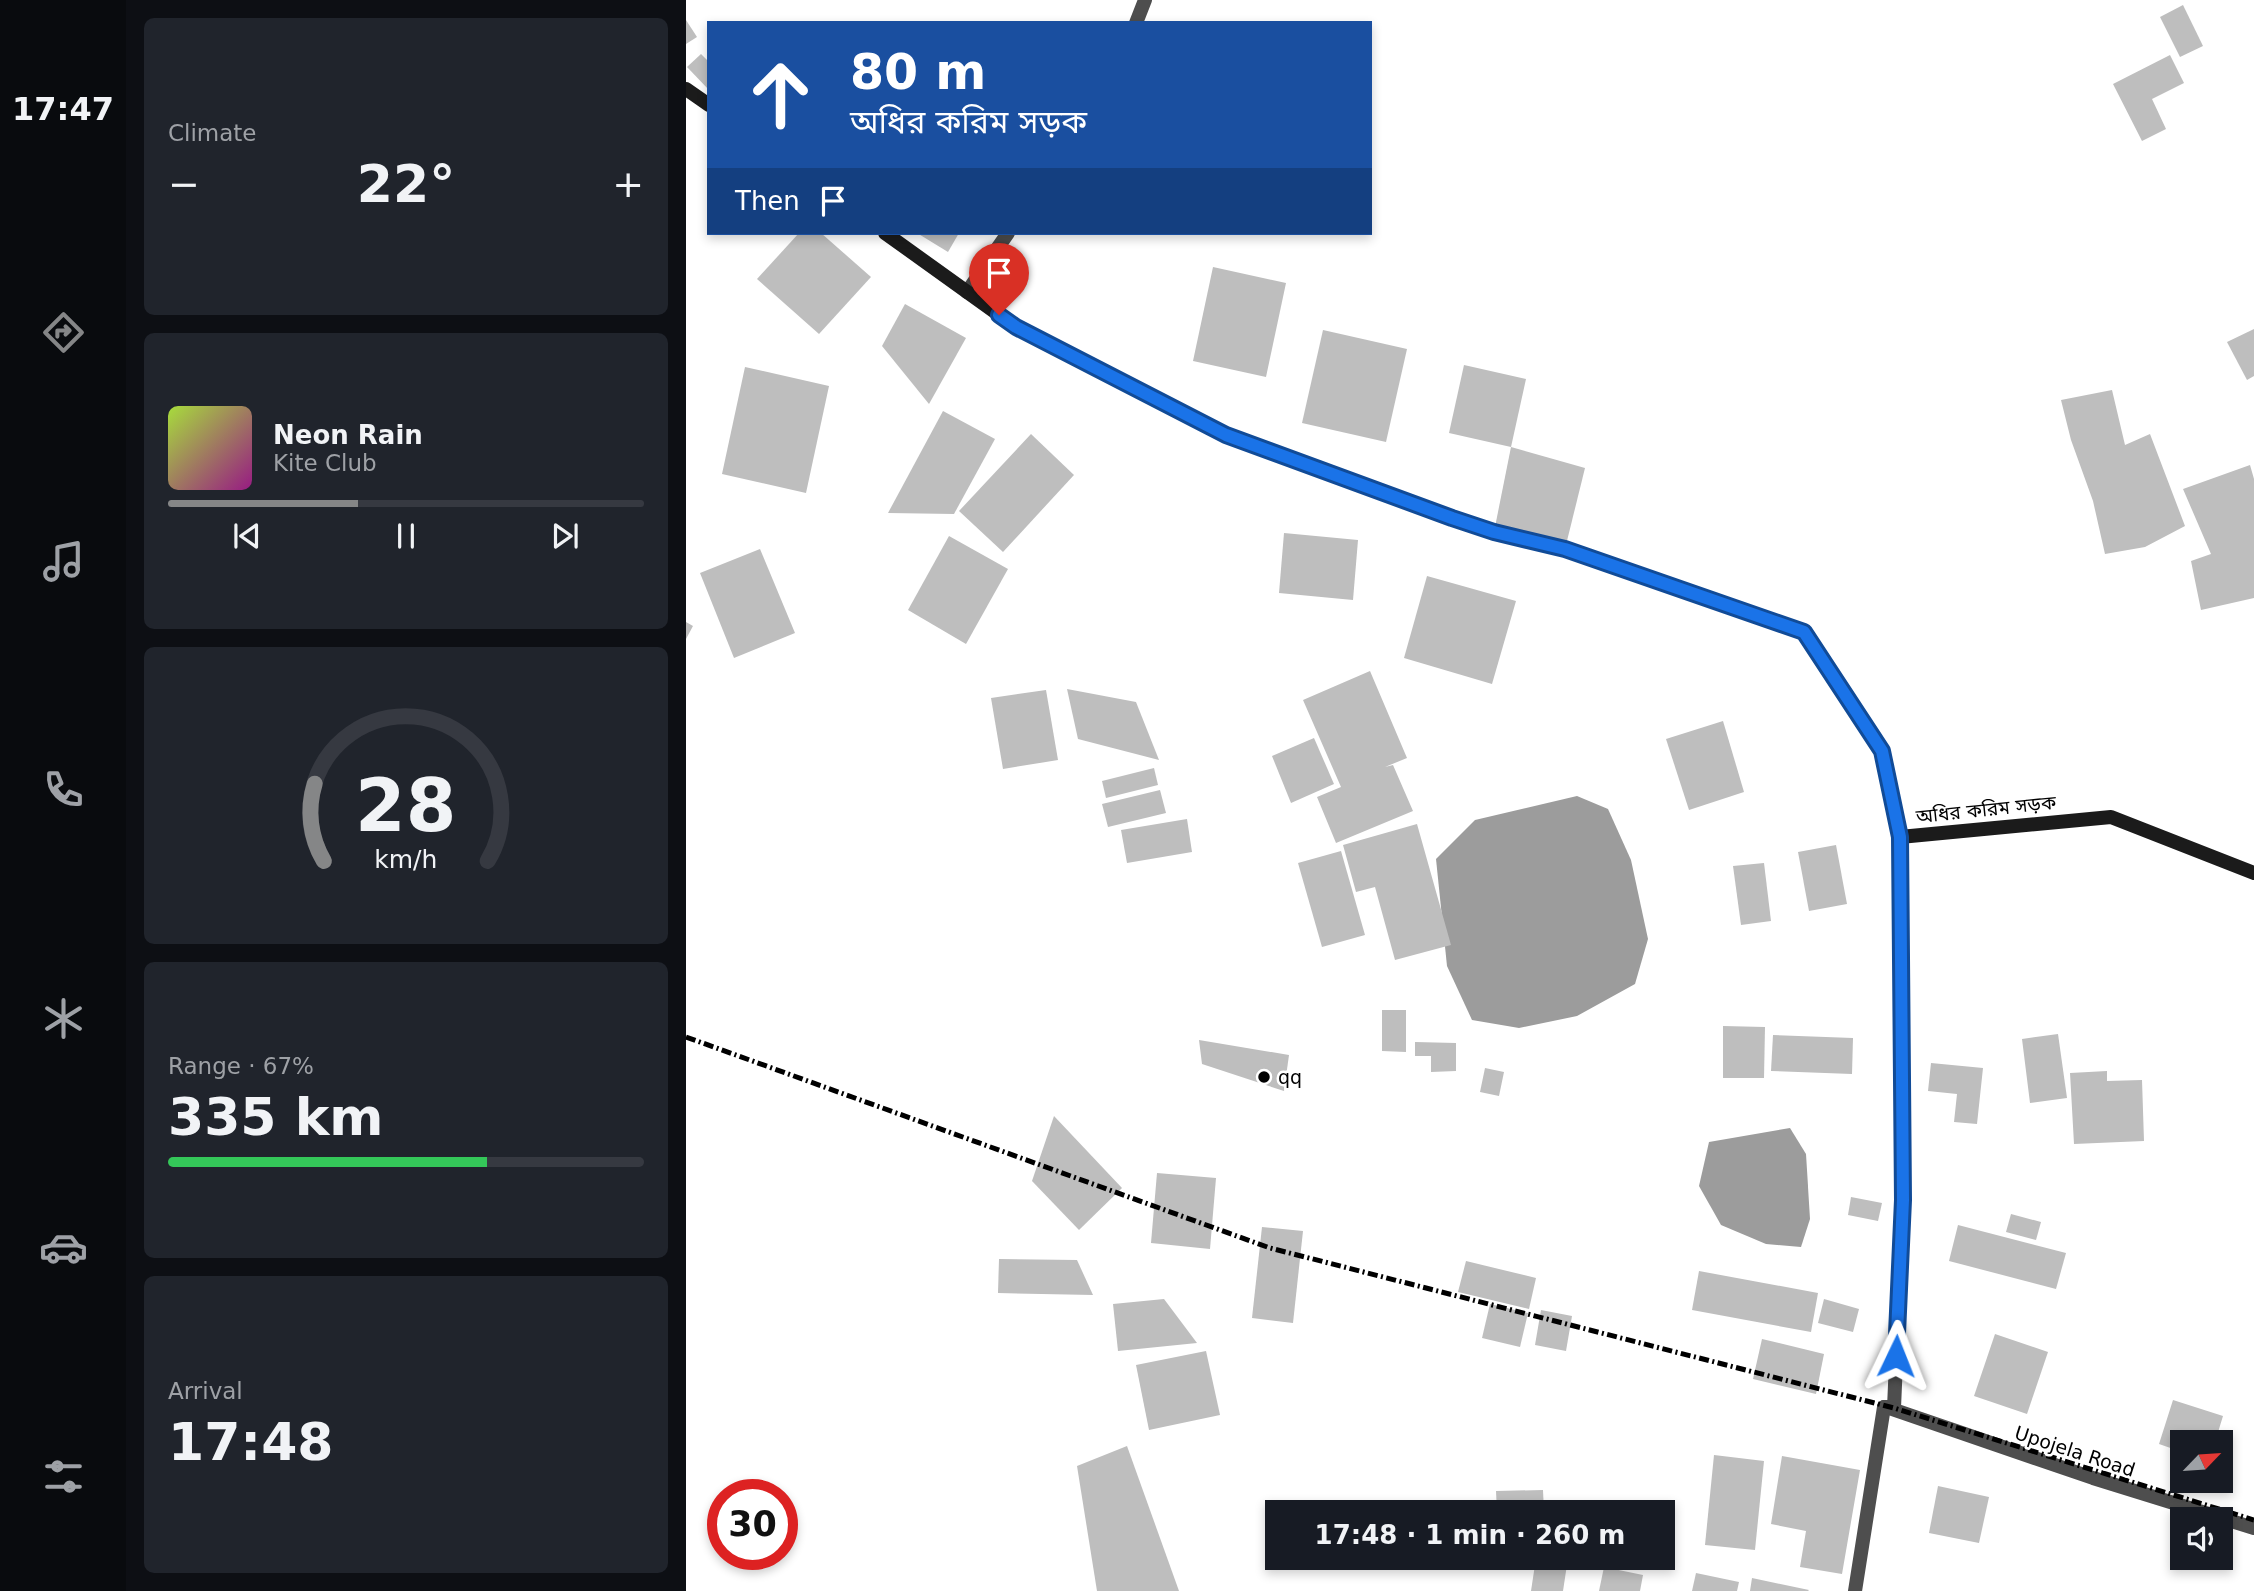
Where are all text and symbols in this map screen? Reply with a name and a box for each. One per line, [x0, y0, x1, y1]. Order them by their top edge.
text: 80 m [850, 44, 986, 101]
icon: ahead [735, 49, 826, 140]
text: 17:47 [12, 90, 114, 128]
text: অধির করিম সড়ক [850, 103, 1087, 141]
text: Climate [168, 120, 257, 146]
text: 22° [357, 154, 455, 214]
text: − [168, 162, 200, 206]
text: + [612, 162, 644, 206]
icon: arrive [814, 182, 852, 220]
text: Then [735, 186, 800, 216]
pin [969, 243, 1029, 315]
icon: arrive [980, 254, 1018, 292]
icon: directions [39, 308, 88, 357]
text: Neon Rain [273, 420, 423, 450]
text: Kite Club [273, 450, 377, 476]
icon: previous [228, 517, 266, 555]
icon: pause [387, 517, 425, 555]
icon: next [546, 517, 584, 555]
icon: music [39, 537, 88, 586]
text: 28 [355, 764, 457, 849]
icon: phone [39, 765, 88, 814]
street label: অধির করিম সড়ক [1914, 791, 2058, 827]
text: km/h [374, 845, 438, 874]
icon: climate [39, 994, 88, 1043]
text: Range · 67% [168, 1053, 314, 1079]
place label: qq [1278, 1066, 1302, 1088]
marker: qq [1256, 1069, 1272, 1085]
text: 335 km [168, 1087, 383, 1147]
icon: car [39, 1223, 88, 1272]
position arrow [1859, 1319, 1933, 1393]
text: Arrival [168, 1378, 243, 1404]
text: 17:48 [168, 1412, 334, 1472]
street label: Upojela Road [2012, 1421, 2138, 1481]
north arrow [2170, 1430, 2233, 1493]
map controls [2170, 1430, 2233, 1570]
icon: filters [39, 1452, 88, 1501]
speed limit sign: 30 [707, 1479, 798, 1570]
button: sound [2170, 1507, 2233, 1570]
text: 17:48 · 1 min · 260 m [1315, 1520, 1625, 1550]

